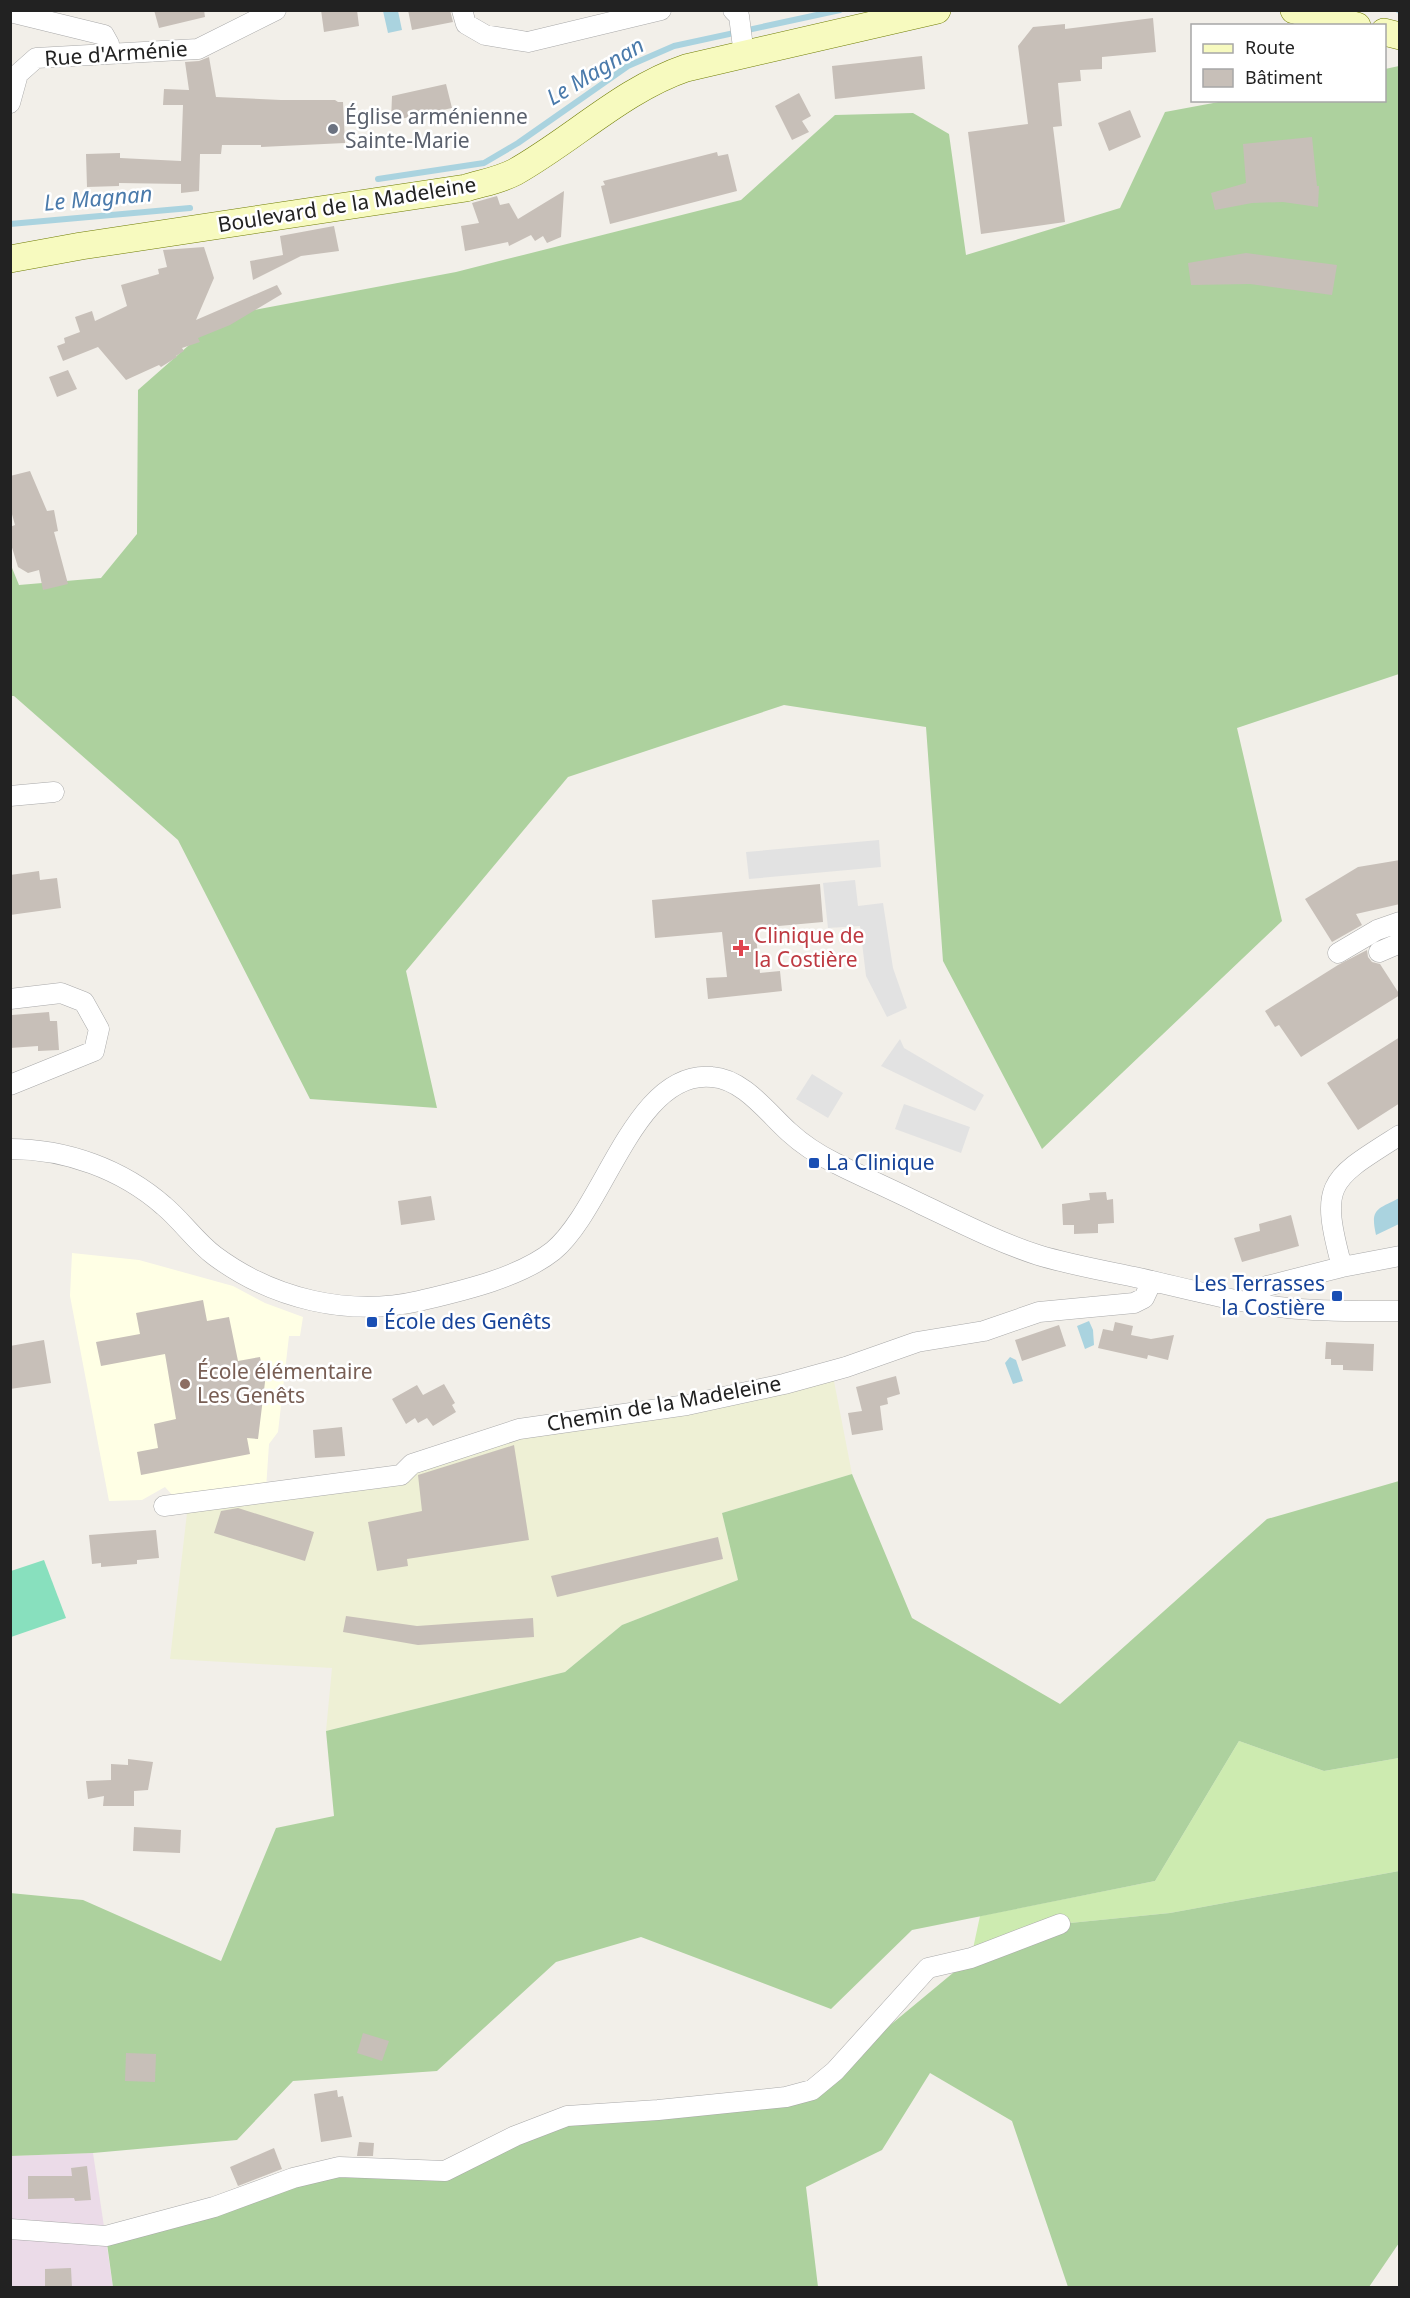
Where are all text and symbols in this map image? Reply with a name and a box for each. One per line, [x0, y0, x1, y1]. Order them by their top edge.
legend [1191, 24, 1386, 102]
water label: Le Magnan [540, 29, 649, 111]
street label: Rue d'Arménie [43, 34, 188, 72]
text: Route [1245, 35, 1295, 59]
text: Bâtiment [1245, 65, 1323, 89]
place label: Église arménienne Sainte-Marie [345, 102, 528, 154]
marker: Église arménienne Sainte-Marie [326, 122, 340, 136]
street label: Boulevard de la Madeleine [216, 170, 478, 238]
water label: Le Magnan [42, 177, 153, 217]
place label: Clinique de la Costière [754, 921, 864, 973]
marker: Clinique de la Costière [732, 939, 750, 957]
place label: La Clinique [826, 1148, 935, 1176]
marker: La Clinique [807, 1156, 821, 1170]
place label: Les Terrasses la Costière [1194, 1269, 1325, 1321]
marker: Les Terrasses la Costière [1330, 1289, 1344, 1303]
place label: École des Genêts [384, 1307, 551, 1335]
marker: École des Genêts [365, 1315, 379, 1329]
place label: École élémentaire Les Genêts [197, 1357, 373, 1409]
street label: Chemin de la Madeleine [544, 1369, 783, 1437]
marker: École élémentaire Les Genêts [178, 1377, 192, 1391]

